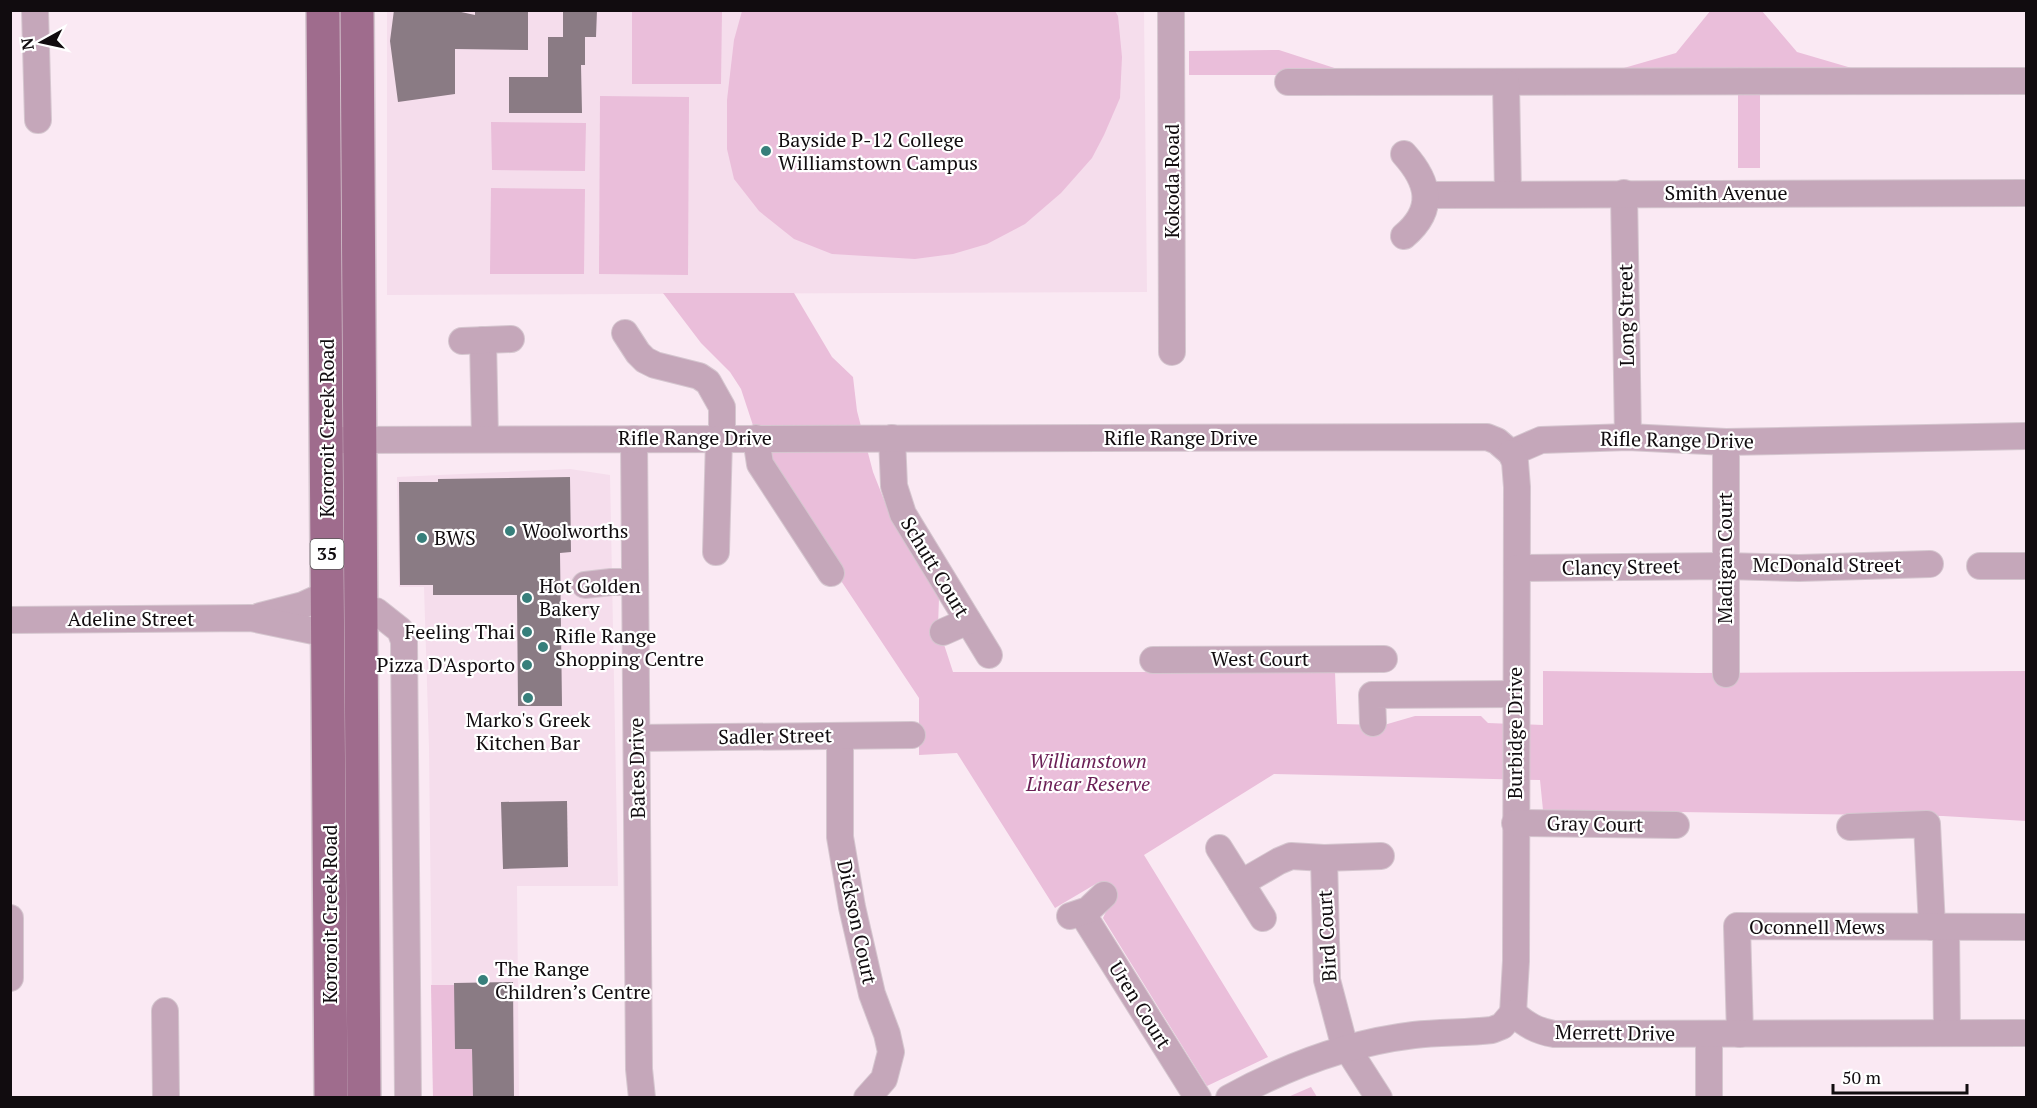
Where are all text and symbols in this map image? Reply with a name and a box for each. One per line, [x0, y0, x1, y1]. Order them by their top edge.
north arrow [12, 12, 72, 72]
text: N [15, 37, 39, 52]
street label: Kokoda Road [1158, 124, 1185, 238]
place label: Bayside P-12 College Williamstown Campus [778, 126, 978, 176]
marker: Bayside P-12 College Williamstown Campus [759, 144, 773, 158]
street label: Smith Avenue [1664, 179, 1788, 206]
street label: Long Street [1611, 263, 1640, 367]
street label: Kororoit Creek Road [313, 338, 340, 518]
street label: Rifle Range Drive [618, 424, 772, 451]
street label: Rifle Range Drive [1104, 424, 1258, 451]
street label: Rifle Range Drive [1600, 425, 1754, 454]
street label: Madigan Court [1711, 491, 1738, 624]
street label: Schutt Court [895, 511, 976, 623]
place label: Woolworths [522, 517, 628, 544]
place label: BWS [434, 524, 476, 551]
marker: Woolworths [503, 524, 517, 538]
marker: BWS [415, 531, 429, 545]
road number: 35 [310, 539, 344, 569]
street label: McDonald Street [1752, 551, 1902, 578]
street label: Clancy Street [1561, 552, 1681, 581]
place label: Hot Golden Bakery [539, 572, 641, 622]
marker: Hot Golden Bakery [520, 591, 534, 605]
street label: Adeline Street [67, 605, 195, 632]
place label: Feeling Thai [404, 618, 515, 645]
place label: Rifle Range Shopping Centre [555, 622, 704, 672]
marker: Feeling Thai [520, 625, 534, 639]
marker: Rifle Range Shopping Centre [536, 640, 550, 654]
street label: West Court [1211, 645, 1310, 672]
place label: Pizza D'Asporto [377, 651, 515, 678]
marker: Pizza D'Asporto [520, 658, 534, 672]
street label: Burbidge Drive [1501, 667, 1528, 799]
marker: Marko's Greek Kitchen Bar [521, 691, 535, 705]
place label: Marko's Greek Kitchen Bar [466, 706, 591, 756]
street label: Bates Drive [622, 717, 651, 819]
street label: Sadler Street [718, 721, 833, 750]
park label: Williamstown Linear Reserve [1025, 747, 1150, 797]
street label: Gray Court [1547, 809, 1644, 838]
street label: Kororoit Creek Road [316, 824, 343, 1004]
street label: Dickson Court [831, 857, 884, 987]
street label: Bird Court [1311, 889, 1342, 983]
street label: Oconnell Mews [1749, 913, 1885, 940]
place label: The Range Children’s Centre [495, 955, 651, 1005]
street label: Uren Court [1103, 956, 1178, 1054]
marker: The Range Children’s Centre [476, 973, 490, 987]
street label: Merrett Drive [1555, 1018, 1675, 1047]
scale bar [1833, 1057, 1966, 1095]
text: 50 m [1842, 1065, 1882, 1089]

